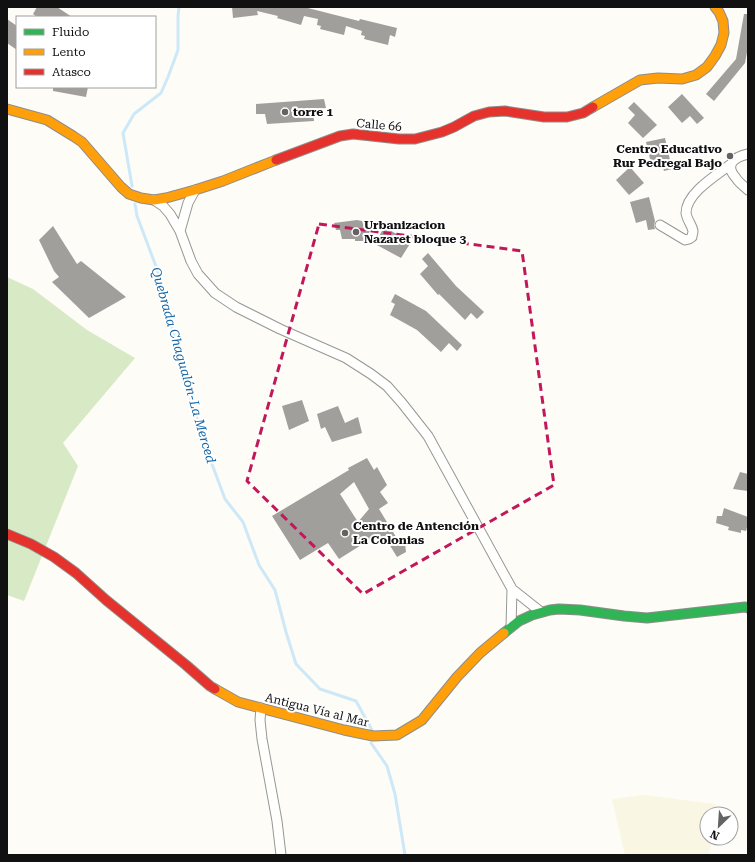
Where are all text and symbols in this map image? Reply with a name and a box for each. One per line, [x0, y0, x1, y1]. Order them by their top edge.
legend [16, 16, 156, 88]
text: Fluido [52, 25, 89, 39]
text: Lento [52, 45, 86, 59]
text: Atasco [52, 65, 91, 79]
place label: torre 1 [293, 105, 333, 119]
marker: torre 1 [280, 107, 290, 117]
street label: Calle 66 [356, 116, 403, 134]
place label: Centro Educativo Rur Pedregal Bajo [613, 142, 722, 170]
marker: Centro Educativo Rur Pedregal Bajo [725, 151, 735, 161]
place label: Urbanizacion Nazaret bloque 3 [364, 218, 466, 246]
marker: Urbanizacion Nazaret bloque 3 [351, 227, 361, 237]
water label: Quebrada Chagualón-La Merced [148, 265, 219, 465]
place label: Centro de Antención La Colonias [353, 519, 479, 547]
marker: Centro de Antención La Colonias [340, 528, 350, 538]
street label: Antigua Vía al Mar [264, 690, 370, 730]
north arrow [699, 806, 739, 846]
text: N [708, 827, 722, 842]

